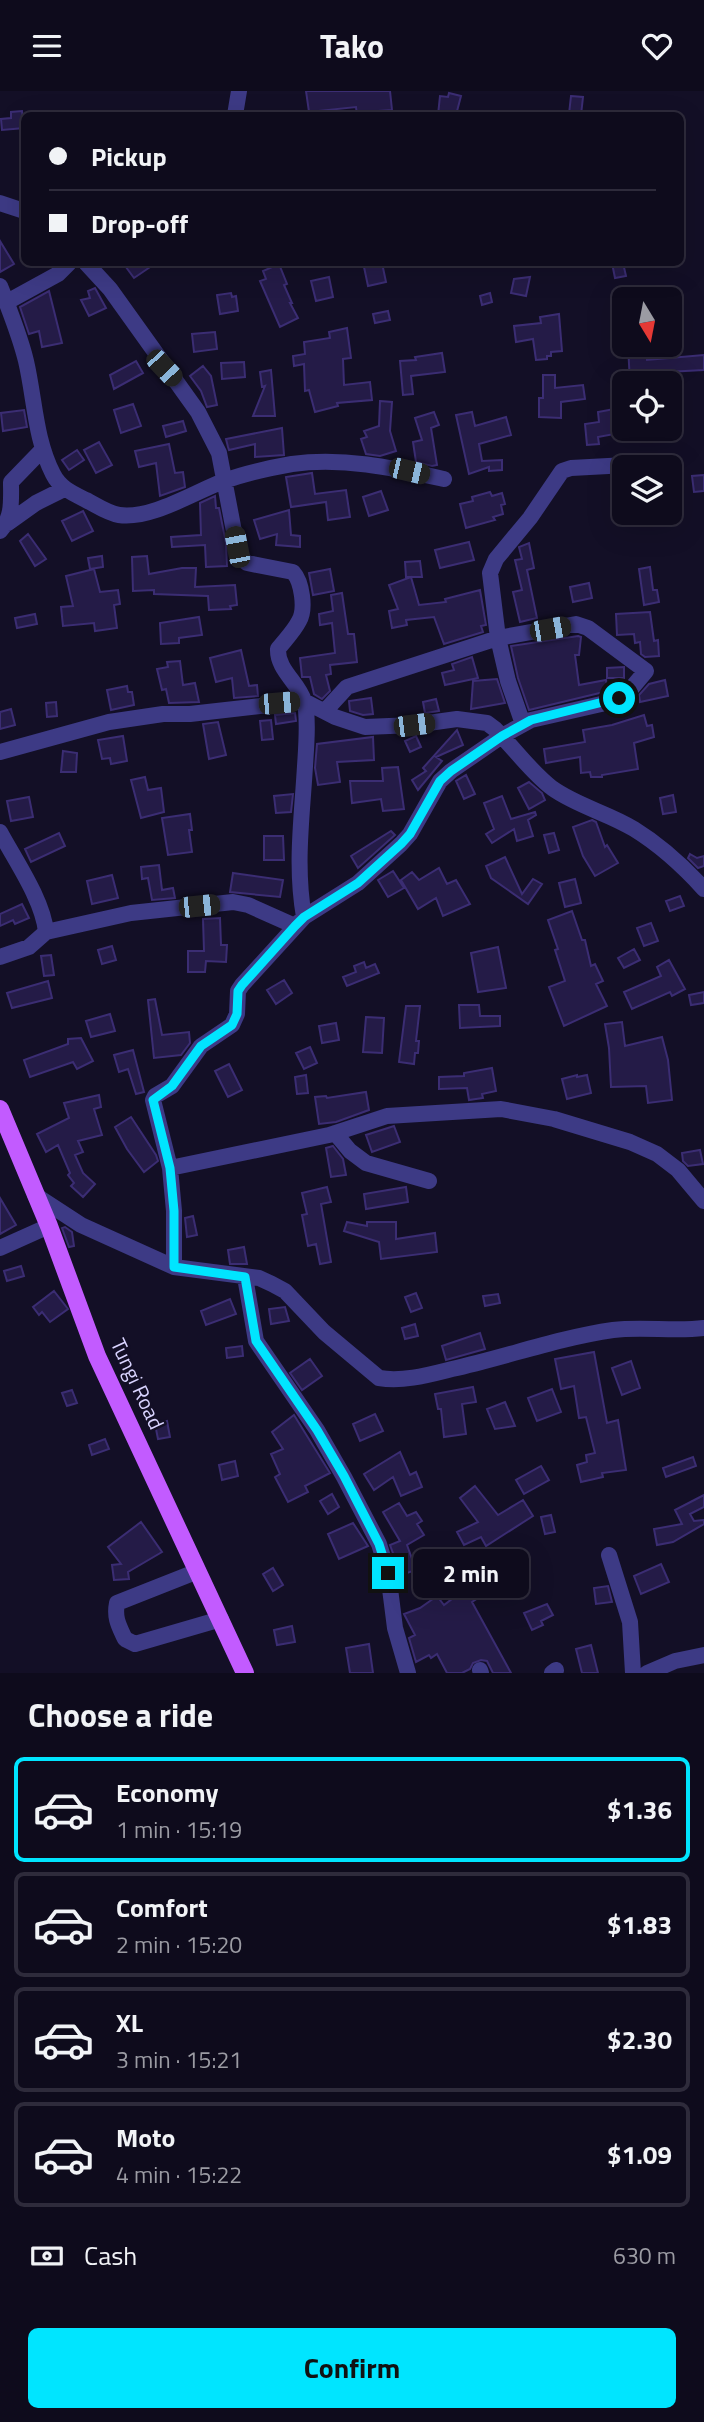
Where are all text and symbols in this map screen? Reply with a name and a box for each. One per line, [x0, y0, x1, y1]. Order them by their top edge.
text: Tako [320, 22, 384, 70]
icon: menu [28, 27, 66, 65]
icon: heart [638, 27, 676, 65]
text: Pickup [91, 137, 167, 176]
text: Drop-off [91, 204, 188, 243]
north arrow [612, 287, 682, 357]
map controls [612, 287, 682, 525]
car [142, 345, 187, 391]
button: locate [612, 371, 682, 441]
button: layers [612, 455, 682, 525]
car [387, 456, 432, 486]
car [223, 524, 252, 570]
car [528, 615, 573, 643]
route start [603, 682, 635, 714]
car [258, 691, 301, 715]
car [392, 712, 437, 738]
car [178, 893, 221, 919]
street label: Tungi Road [103, 1333, 173, 1434]
callout: 2 min [412, 1549, 528, 1597]
text: 2 min [443, 1556, 499, 1591]
route end [372, 1557, 404, 1589]
text: Choose a ride [28, 1691, 213, 1739]
text: Economy [116, 1773, 218, 1812]
icon: car [32, 1778, 95, 1841]
text: $1.36 [607, 1790, 672, 1829]
text: 1 min · 15:19 [116, 1812, 242, 1847]
text: Comfort [116, 1888, 208, 1927]
icon: car [32, 1893, 95, 1956]
text: $1.83 [607, 1905, 672, 1944]
text: 2 min · 15:20 [116, 1927, 242, 1962]
text: XL [116, 2003, 143, 2042]
icon: car [32, 2008, 95, 2071]
text: $2.30 [607, 2020, 672, 2059]
text: 3 min · 15:21 [116, 2042, 242, 2077]
text: Moto [116, 2118, 175, 2157]
icon: car [32, 2123, 95, 2186]
text: $1.09 [607, 2135, 672, 2174]
text: 4 min · 15:22 [116, 2157, 242, 2192]
text: Cash [84, 2236, 137, 2275]
icon: cash [28, 2237, 66, 2275]
text: 630 m [613, 2238, 676, 2273]
button: Confirm [28, 2328, 676, 2408]

